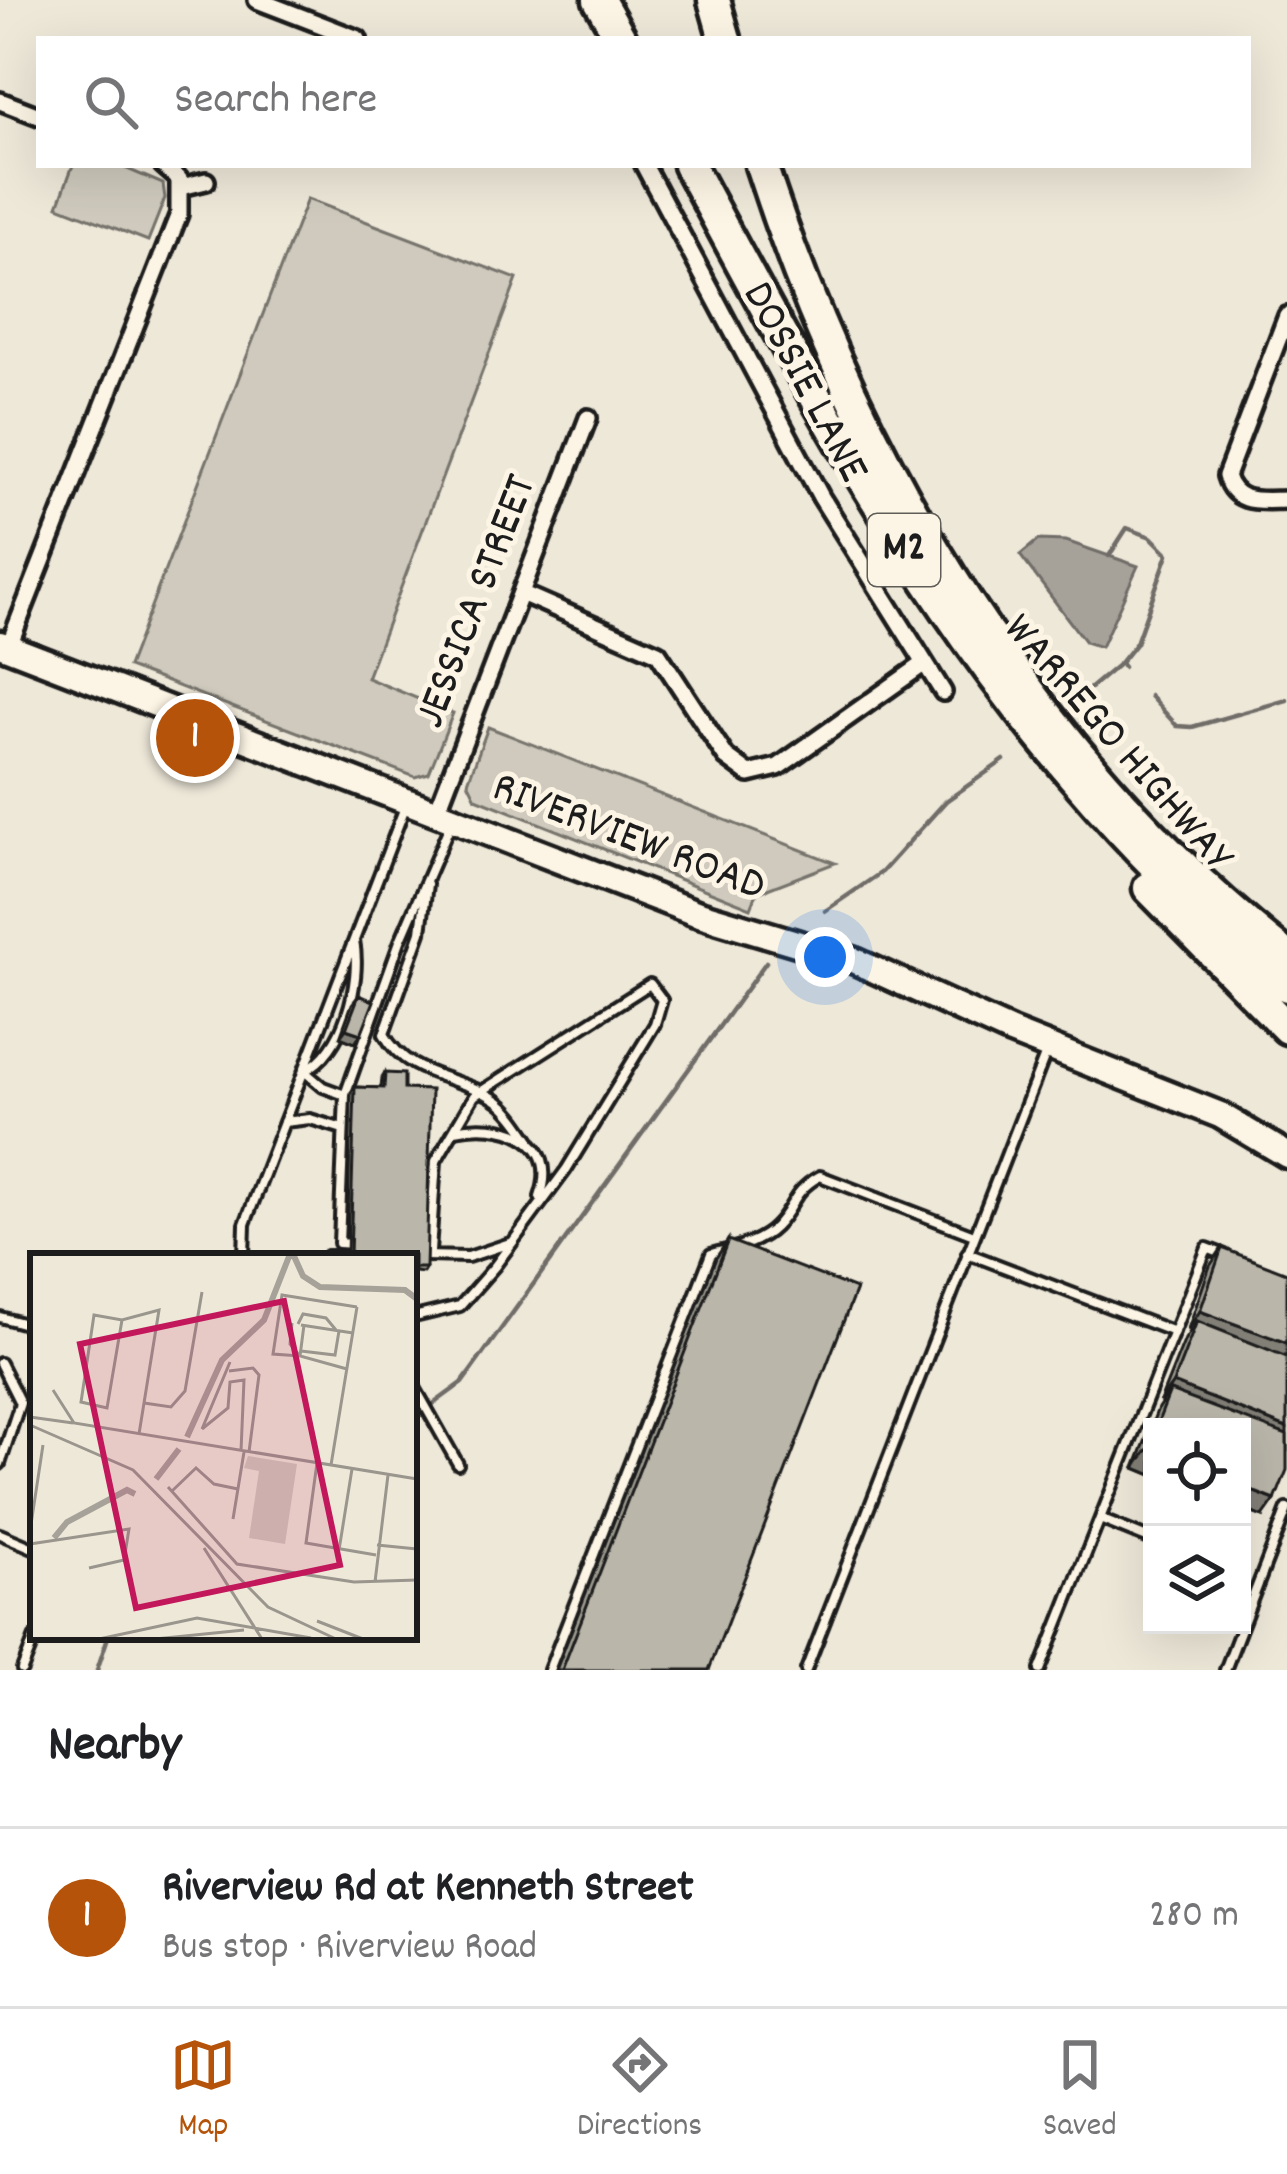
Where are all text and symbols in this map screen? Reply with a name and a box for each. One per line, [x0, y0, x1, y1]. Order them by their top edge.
search box [36, 36, 1251, 168]
icon: search [78, 69, 144, 135]
text: Search here [174, 70, 377, 134]
street label: DOSSIE LANE [723, 271, 883, 495]
street label: JESSICA STREET [400, 466, 556, 738]
road number: M2 [868, 514, 940, 586]
street label: WARREGO HIGHWAY [986, 601, 1247, 888]
pin: 1 [156, 693, 234, 783]
street label: RIVERVIEW ROAD [482, 758, 774, 920]
your location [795, 927, 855, 987]
inset map [30, 1253, 417, 1640]
map controls [1143, 1418, 1251, 1634]
button: locate [1143, 1418, 1251, 1526]
button: layers [1143, 1526, 1251, 1634]
text: Nearby [48, 1712, 181, 1784]
text: Riverview Rd at Kenneth Street [162, 1858, 694, 1922]
text: 1 [83, 1890, 91, 1945]
text: 280 m [1149, 1890, 1239, 1945]
text: Bus stop · Riverview Road [162, 1922, 537, 1977]
tab: Map [170, 2032, 236, 2151]
tab: Directions [577, 2032, 702, 2151]
tab: Saved [1043, 2032, 1117, 2151]

